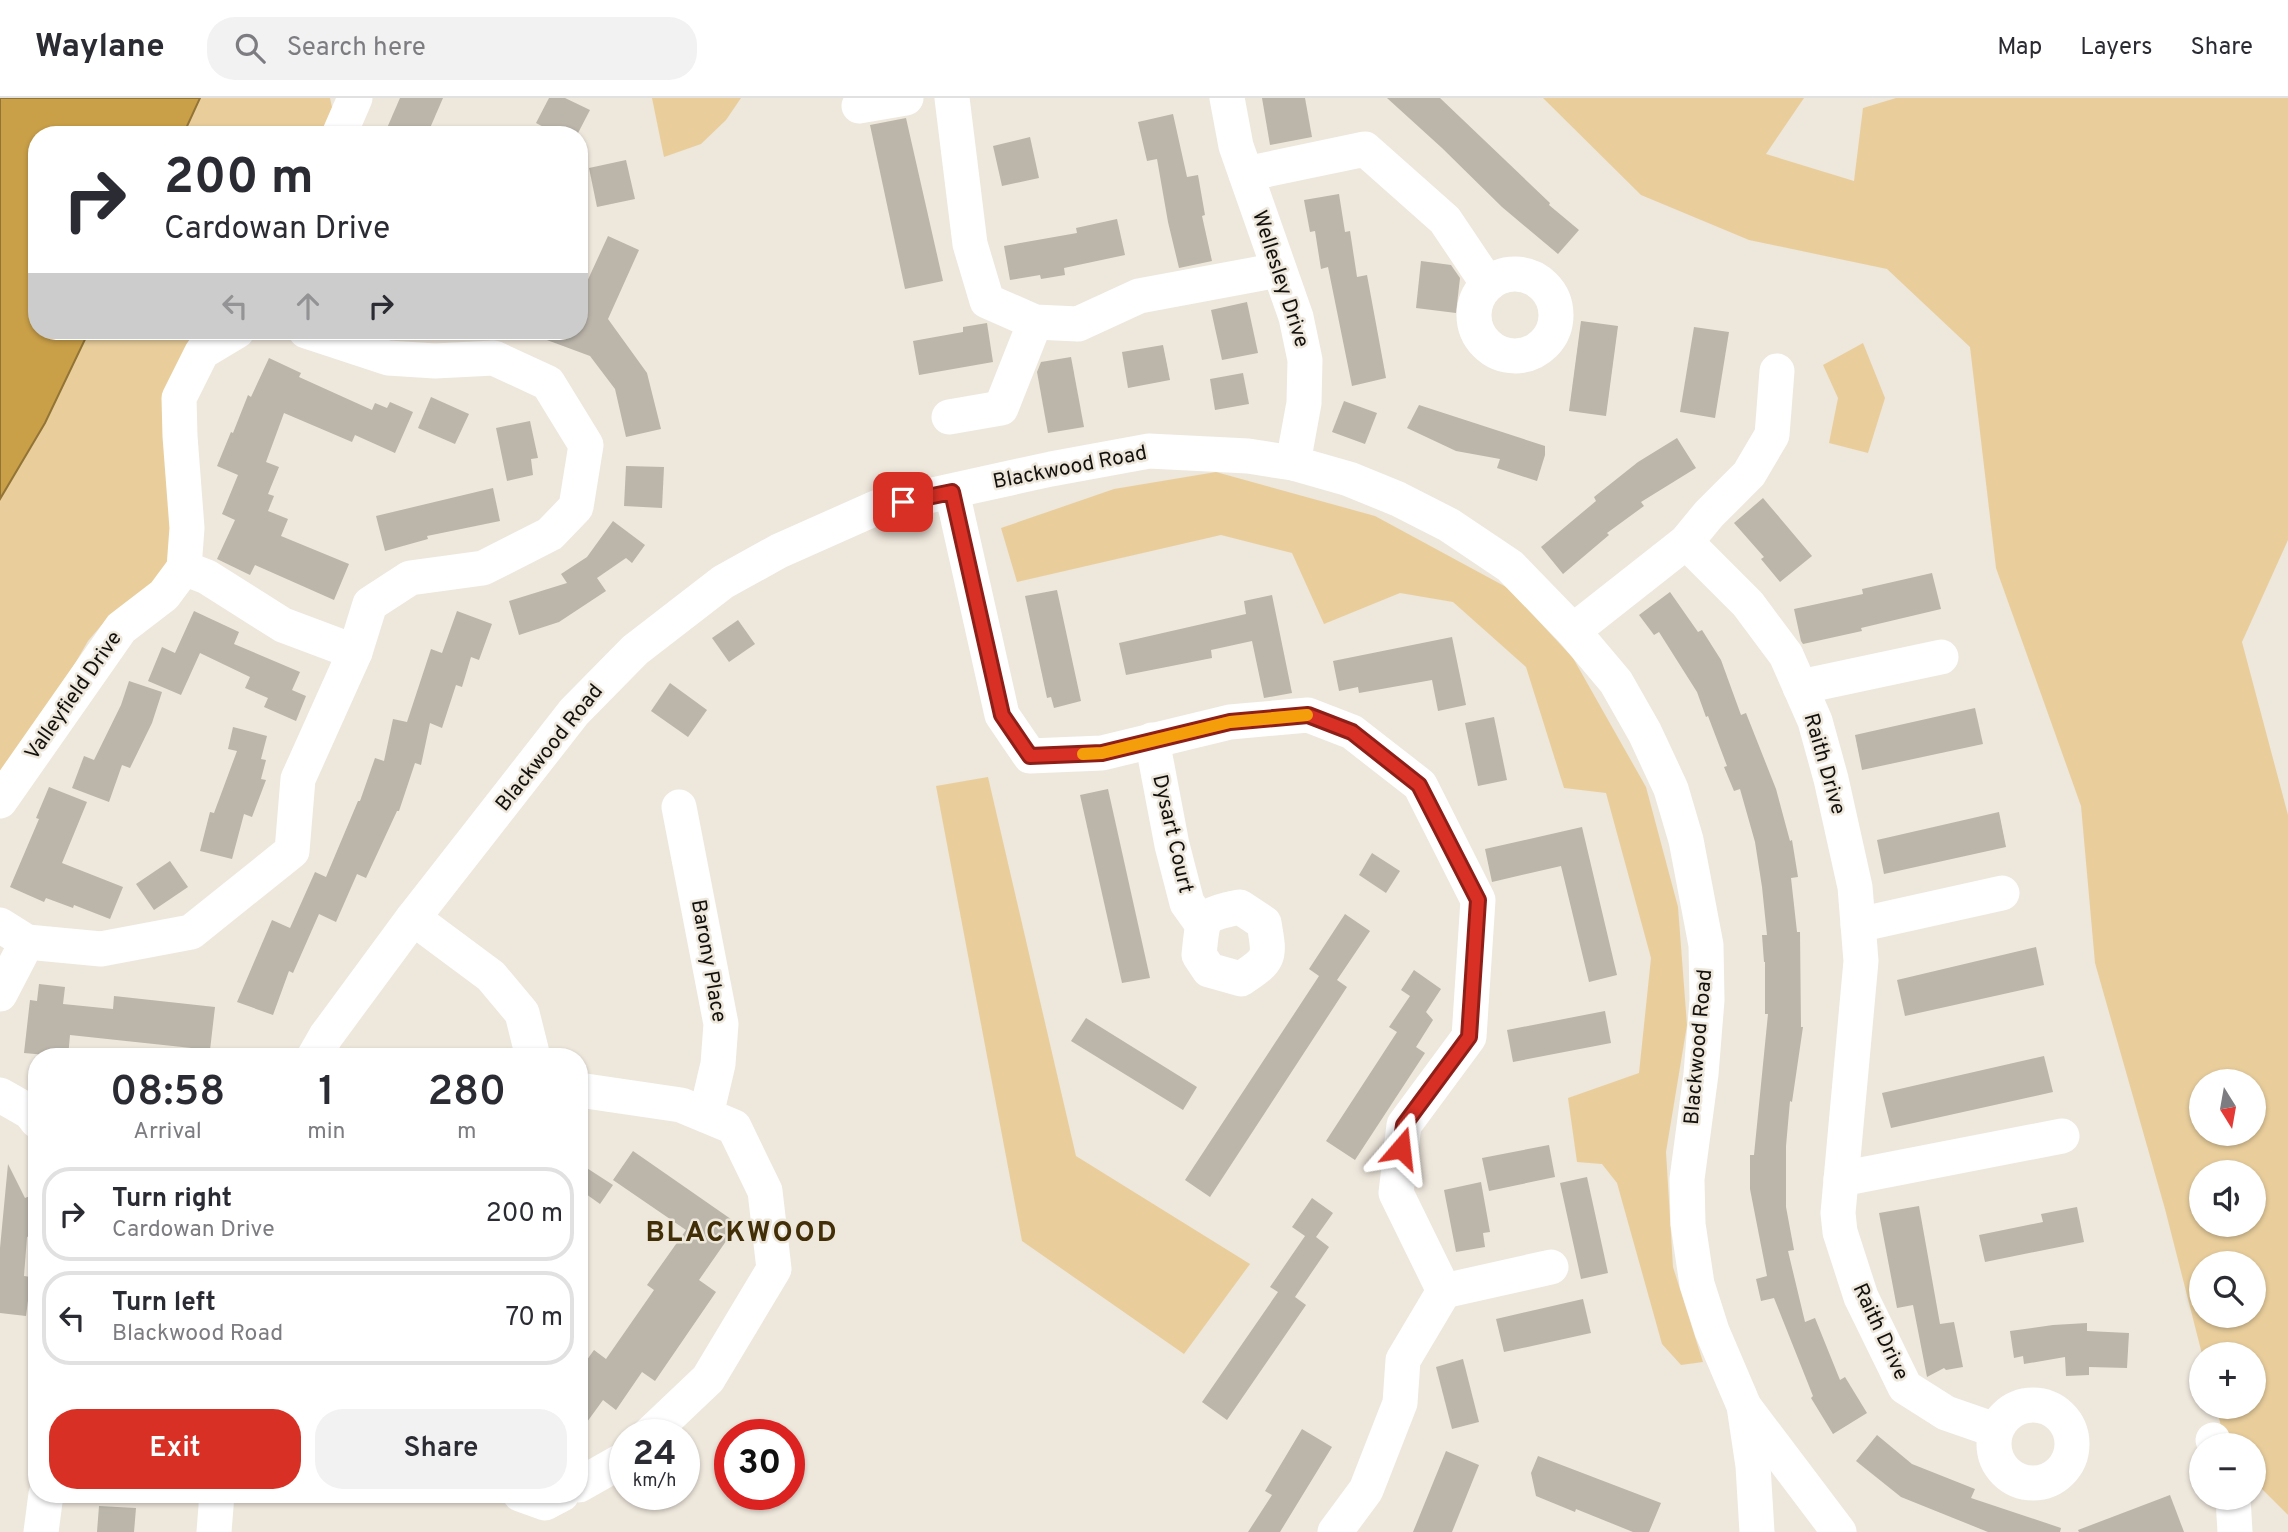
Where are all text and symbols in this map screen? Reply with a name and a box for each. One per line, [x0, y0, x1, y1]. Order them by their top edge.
search box [207, 17, 697, 80]
text: Waylane [35, 27, 165, 69]
icon: search [231, 29, 269, 67]
text: Search here [287, 32, 426, 65]
text: Map [1997, 33, 2042, 63]
text: Layers [2080, 33, 2152, 63]
text: Share [2190, 33, 2253, 63]
text: 200 m [164, 149, 314, 211]
icon: right [49, 154, 140, 245]
street label: Wellesley Drive [1245, 207, 1315, 351]
text: Cardowan Drive [164, 210, 390, 250]
icon: left [216, 287, 254, 325]
icon: ahead [289, 287, 327, 325]
icon: right [362, 287, 400, 325]
street label: Blackwood Road [991, 440, 1149, 496]
pin [873, 472, 933, 532]
icon: arrive [884, 483, 922, 521]
street label: Valleyfield Drive [19, 626, 129, 766]
street label: Blackwood Road [490, 679, 610, 817]
street label: Raith Drive [1797, 710, 1851, 818]
street label: Dysart Court [1145, 772, 1199, 896]
street label: Barony Place [684, 897, 732, 1025]
street label: Blackwood Road [1679, 968, 1719, 1126]
text: 08:58 [110, 1067, 225, 1120]
text: 1 [318, 1067, 335, 1120]
text: 280 [427, 1067, 506, 1120]
north arrow [2189, 1069, 2266, 1146]
map controls [2189, 1069, 2266, 1510]
position arrow [1364, 1111, 1438, 1185]
text: Arrival [133, 1118, 202, 1147]
text: min [307, 1118, 346, 1147]
text: m [457, 1118, 476, 1147]
button: sound [2189, 1160, 2266, 1237]
text: Turn right [112, 1183, 232, 1216]
icon: right [53, 1195, 91, 1233]
text: 200 m [486, 1198, 563, 1231]
text: Cardowan Drive [112, 1216, 275, 1245]
district label: BLACKWOOD [645, 1216, 839, 1252]
button: search [2189, 1251, 2266, 1328]
street label: Raith Drive [1846, 1279, 1914, 1385]
text: Turn left [112, 1287, 216, 1320]
icon: left [53, 1299, 91, 1337]
text: 70 m [505, 1302, 563, 1335]
text: Blackwood Road [112, 1320, 283, 1349]
button: + [2189, 1342, 2266, 1419]
button: Exit [49, 1409, 301, 1489]
button: Share [315, 1409, 567, 1489]
speed limit sign: 30 [714, 1419, 805, 1510]
text: 24 [633, 1433, 676, 1477]
button: − [2189, 1433, 2266, 1510]
text: km/h [633, 1470, 676, 1493]

